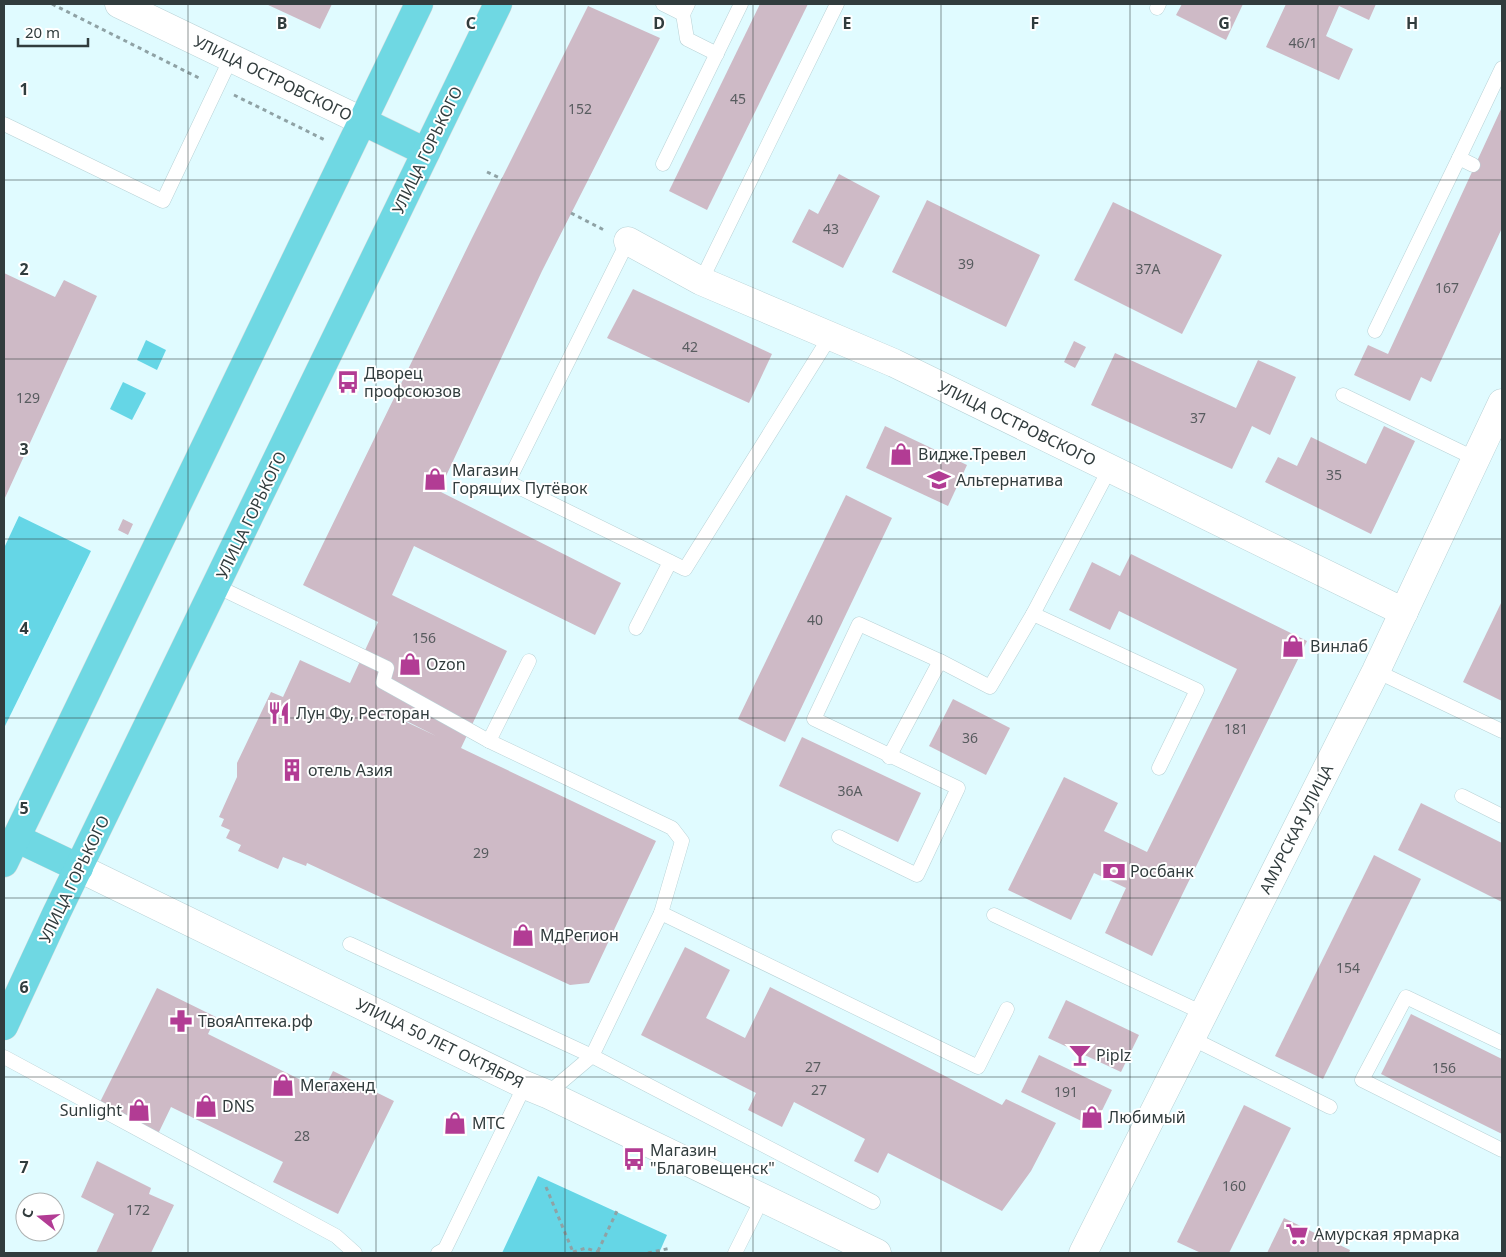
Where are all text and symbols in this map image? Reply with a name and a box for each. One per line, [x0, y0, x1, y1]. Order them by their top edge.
text: B [277, 12, 287, 34]
text: C [466, 12, 476, 34]
text: D [653, 12, 665, 34]
text: E [843, 12, 852, 34]
text: F [1031, 12, 1039, 34]
text: G [1218, 12, 1230, 34]
text: H [1406, 12, 1418, 34]
scale bar [18, 15, 88, 47]
text: 20 m [25, 22, 60, 42]
street label: УЛИЦА ОСТРОВСКОГО [190, 30, 356, 126]
house number: 46/1 [1288, 33, 1318, 52]
text: 1 [19, 78, 29, 100]
street label: УЛИЦА ГОРЬКОГО [387, 83, 467, 217]
house number: 45 [730, 89, 746, 108]
house number: 152 [568, 99, 592, 118]
house number: 43 [823, 219, 839, 238]
house number: 39 [958, 254, 974, 273]
text: 2 [19, 258, 29, 280]
house number: 37А [1136, 259, 1161, 278]
house number: 167 [1435, 278, 1459, 297]
house number: 42 [682, 337, 698, 356]
place label: Дворец профсоюзов [364, 362, 461, 402]
bus stop icon: Дворец профсоюзов [335, 369, 361, 395]
street label: УЛИЦА ОСТРОВСКОГО [934, 375, 1100, 471]
house number: 129 [16, 388, 40, 407]
house number: 37 [1190, 408, 1206, 427]
text: 3 [19, 438, 29, 460]
shop icon: Видже.Тревел [888, 441, 914, 467]
place label: Видже.Тревел [918, 443, 1026, 465]
street label: УЛИЦА ГОРЬКОГО [211, 448, 291, 582]
place label: Магазин Горящих Путёвок [452, 459, 588, 499]
house number: 35 [1326, 465, 1342, 484]
shop icon: Магазин Горящих Путёвок [422, 466, 448, 492]
school or university icon: Альтернатива [926, 467, 952, 493]
place label: Альтернатива [956, 469, 1063, 491]
house number: 40 [807, 610, 823, 629]
text: 4 [19, 617, 29, 639]
house number: 156 [412, 628, 436, 647]
shop icon: Винлаб [1280, 633, 1306, 659]
place label: Винлаб [1310, 635, 1368, 657]
shop icon: Ozon [397, 651, 423, 677]
place label: Ozon [426, 653, 466, 675]
restaurant icon: Лун Фу, Ресторан [266, 700, 292, 726]
place label: Лун Фу, Ресторан [296, 702, 430, 724]
house number: 181 [1224, 719, 1248, 738]
house number: 36 [962, 728, 978, 747]
building icon: отель Азия [279, 757, 305, 783]
place label: отель Азия [308, 759, 393, 781]
street label: АМУРСКАЯ УЛИЦА [1254, 760, 1339, 898]
house number: 36А [838, 781, 863, 800]
text: 5 [19, 797, 29, 819]
street label: УЛИЦА ГОРЬКОГО [34, 812, 114, 946]
house number: 29 [473, 843, 489, 862]
bank icon: Росбанк [1101, 858, 1127, 884]
place label: Росбанк [1130, 860, 1194, 882]
shop icon: МдРегион [510, 922, 536, 948]
place label: МдРегион [540, 924, 619, 946]
house number: 154 [1336, 958, 1360, 977]
text: 6 [19, 976, 29, 998]
street label: УЛИЦА 50 ЛЕТ ОКТЯБРЯ [352, 993, 528, 1093]
pharmacy icon: ТвояАптека.рф [168, 1008, 194, 1034]
place label: ТвояАптека.рф [198, 1010, 313, 1032]
bar icon: Piplz [1067, 1042, 1093, 1068]
place label: Piplz [1096, 1044, 1131, 1066]
house number: 27 [805, 1057, 821, 1076]
house number: 156 [1432, 1058, 1456, 1077]
shop icon: Мегахенд [270, 1072, 296, 1098]
place label: Мегахенд [300, 1074, 375, 1096]
house number: 27 [811, 1080, 827, 1099]
house number: 191 [1054, 1082, 1078, 1101]
shop icon: DNS [193, 1093, 219, 1119]
place label: DNS [222, 1095, 255, 1117]
shop icon: Sunlight [126, 1097, 152, 1123]
place label: Sunlight [60, 1099, 122, 1121]
shop icon: Любимый [1079, 1104, 1105, 1130]
place label: Любимый [1108, 1106, 1186, 1128]
shop icon: МТС [442, 1110, 468, 1136]
place label: МТС [472, 1112, 505, 1134]
house number: 28 [294, 1126, 310, 1145]
place label: Магазин "Благовещенск" [650, 1139, 775, 1179]
bus stop icon: Магазин "Благовещенск" [621, 1146, 647, 1172]
text: 7 [19, 1156, 29, 1178]
house number: 160 [1222, 1176, 1246, 1195]
north arrow [15, 1192, 65, 1242]
house number: 172 [126, 1200, 150, 1219]
text: С [17, 1206, 37, 1220]
supermarket icon: Амурская ярмарка [1284, 1221, 1310, 1247]
place label: Амурская ярмарка [1314, 1223, 1460, 1245]

